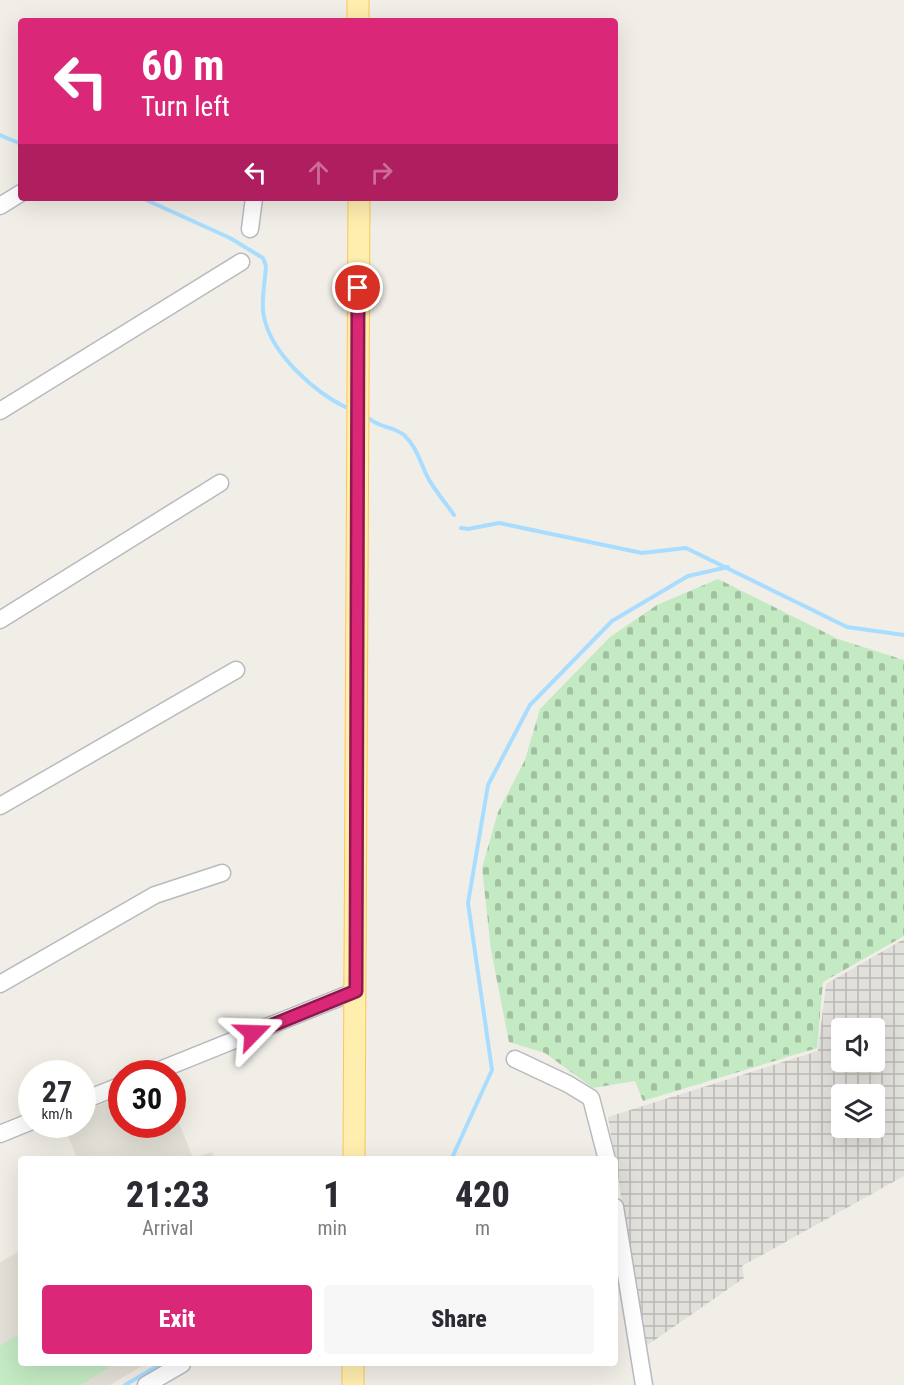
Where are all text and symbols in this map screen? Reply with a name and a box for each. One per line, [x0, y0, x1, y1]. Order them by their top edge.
text: 60 m [141, 41, 224, 90]
icon: left [42, 42, 120, 120]
text: Turn left [141, 91, 230, 123]
icon: left [239, 156, 272, 189]
icon: ahead [302, 156, 335, 189]
icon: right [365, 156, 398, 189]
pin [332, 262, 383, 313]
icon: arrive [341, 271, 374, 304]
position arrow [221, 1001, 285, 1065]
map controls [831, 1018, 885, 1138]
button: sound [831, 1018, 885, 1072]
speed limit sign: 30 [108, 1060, 186, 1138]
text: 27 [42, 1074, 72, 1109]
button: layers [831, 1084, 885, 1138]
text: km/h [42, 1105, 72, 1123]
text: 21:23 [126, 1174, 209, 1216]
text: 1 [323, 1174, 341, 1216]
text: 420 [455, 1174, 510, 1216]
text: Arrival [142, 1216, 193, 1240]
text: min [318, 1216, 347, 1240]
text: m [475, 1216, 490, 1240]
button: Exit [42, 1285, 312, 1354]
button: Share [324, 1285, 594, 1354]

